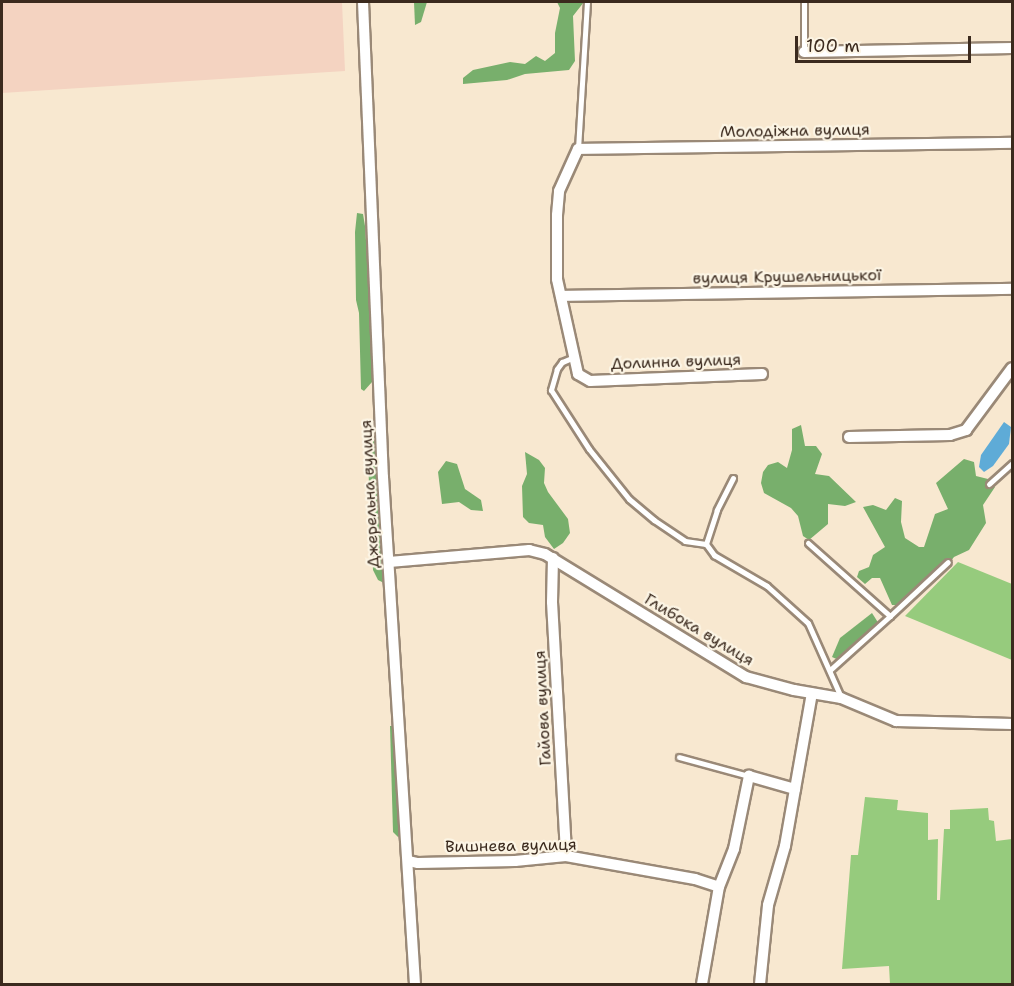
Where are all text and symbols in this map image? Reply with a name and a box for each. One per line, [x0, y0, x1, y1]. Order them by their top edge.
scale bar [798, 24, 974, 62]
text: 100 m [806, 34, 860, 58]
street label: Молодіжна вулиця [720, 120, 870, 142]
street label: вулиця Крушельницької [692, 266, 882, 288]
street label: Долинна вулиця [611, 350, 741, 374]
street label: Джерельна вулиця [357, 419, 383, 569]
street label: Глибока вулиця [641, 590, 757, 670]
street label: Гайова вулиця [530, 650, 556, 766]
street label: Вишнева вулиця [445, 835, 577, 857]

